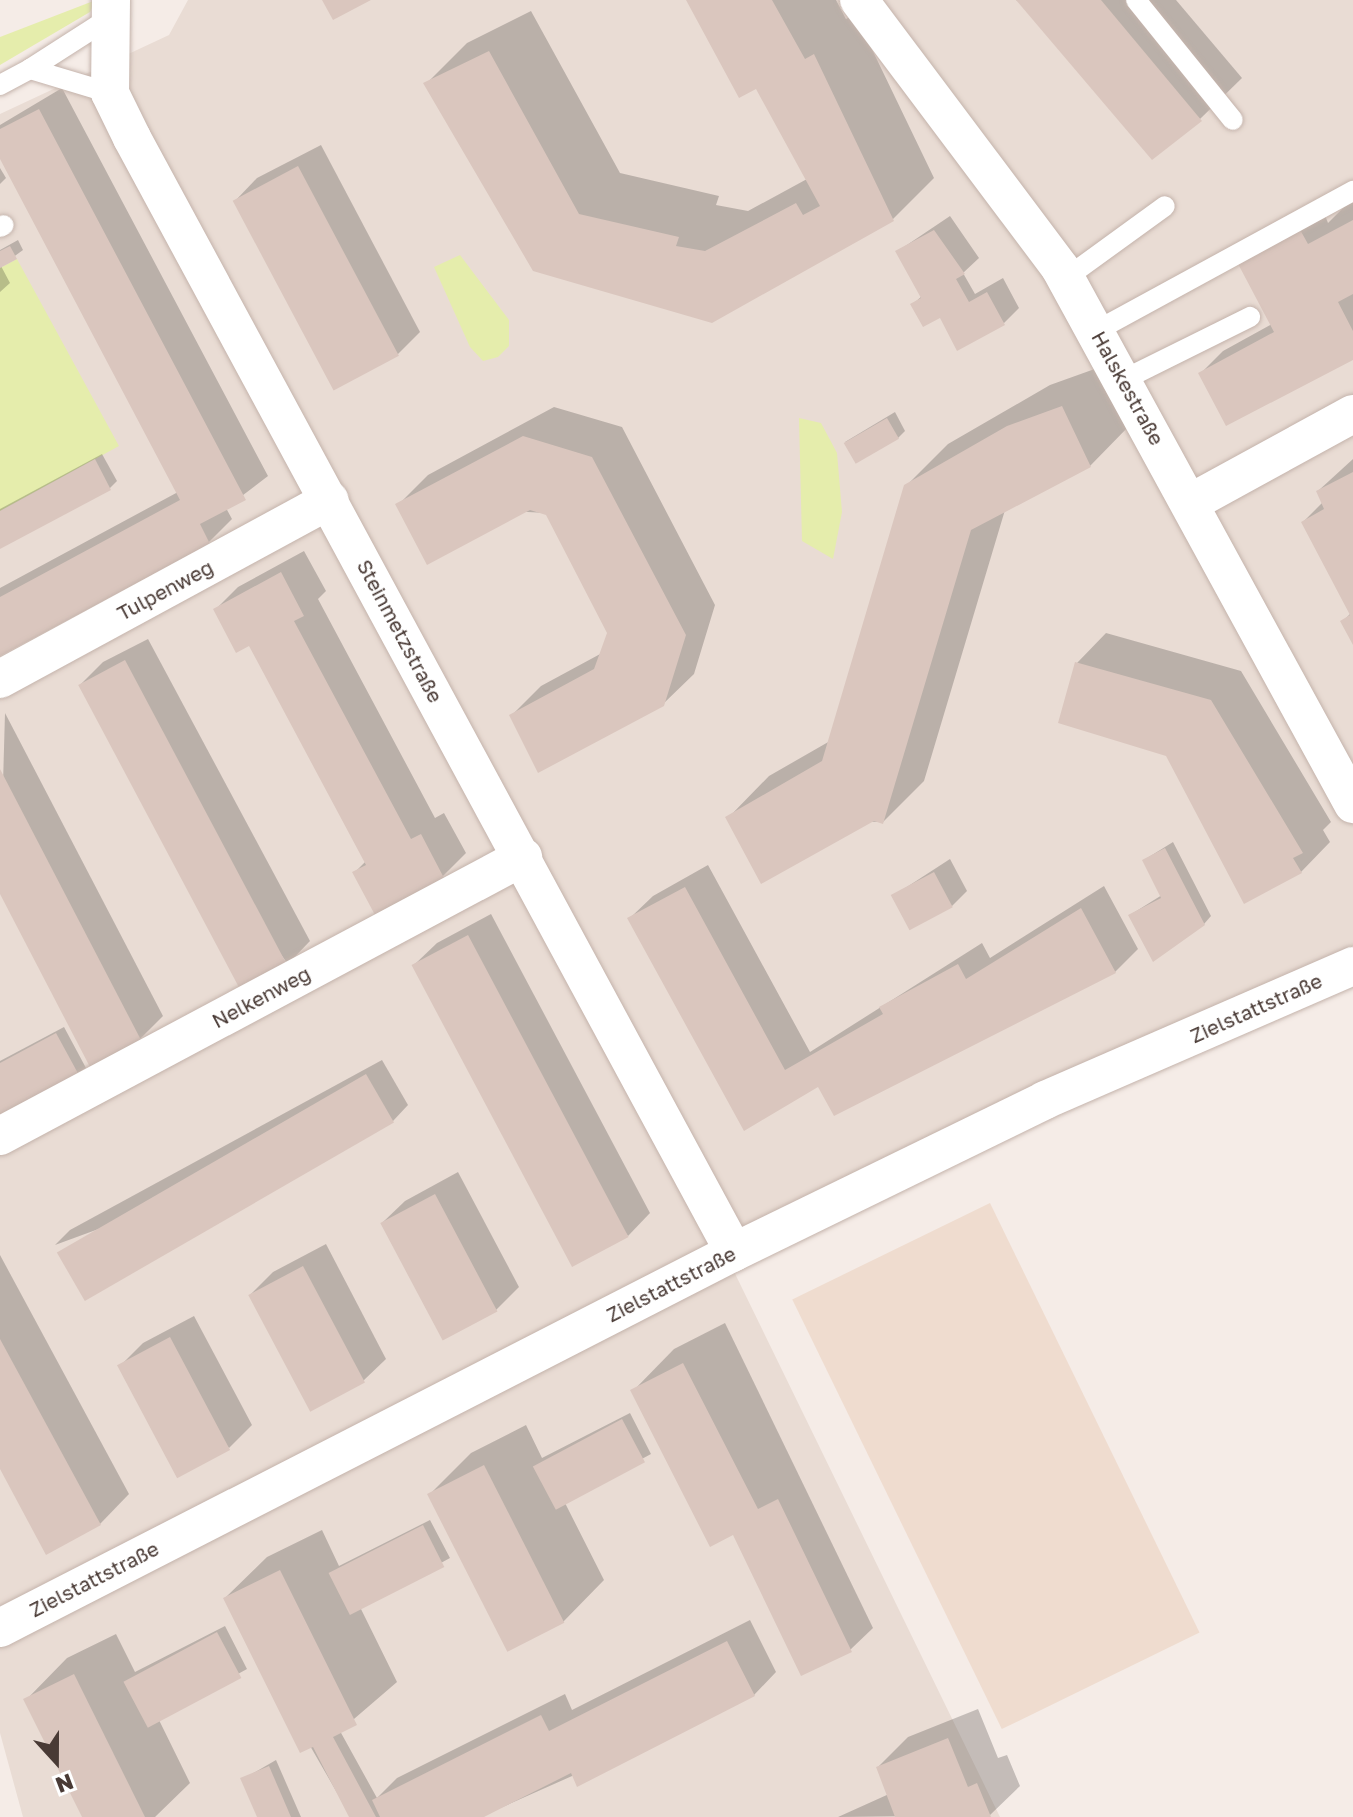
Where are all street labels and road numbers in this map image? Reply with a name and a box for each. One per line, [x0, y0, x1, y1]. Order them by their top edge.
street label: Halskestraße [1087, 327, 1169, 449]
street label: Tulpenweg [113, 555, 217, 625]
street label: Steinmetzstraße [352, 555, 448, 707]
street label: Nelkenweg [208, 961, 314, 1033]
street label: Zielstattstraße [1186, 968, 1326, 1048]
street label: Zielstattstraße [602, 1241, 740, 1327]
street label: Zielstattstraße [25, 1536, 163, 1622]

